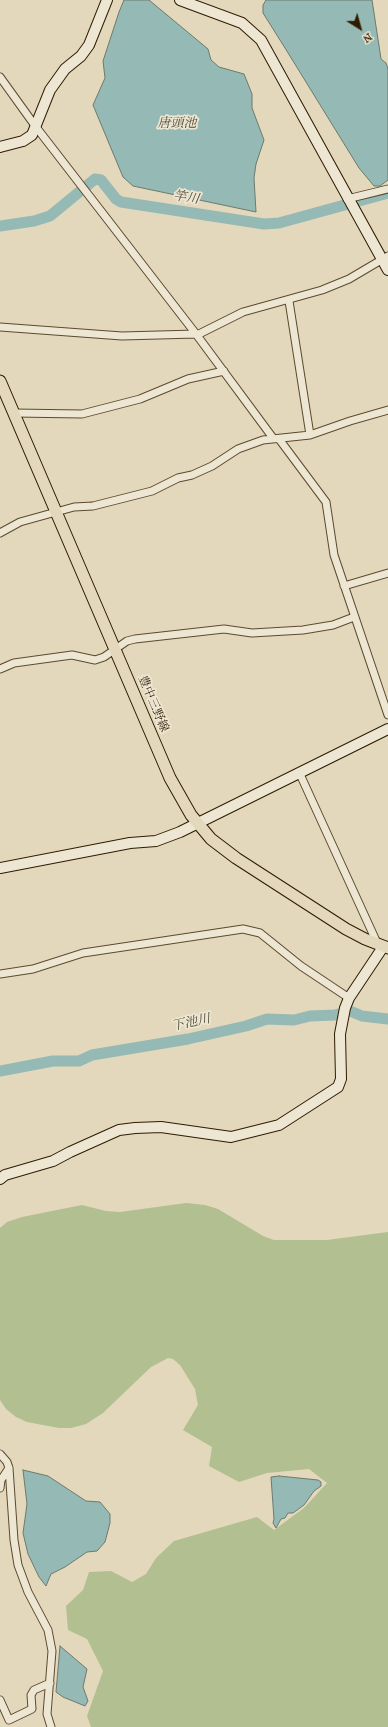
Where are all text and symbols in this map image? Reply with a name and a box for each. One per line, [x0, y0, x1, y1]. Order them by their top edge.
north arrow [340, 8, 380, 48]
text: N [360, 30, 375, 46]
water label: 唐頭池 [158, 116, 196, 132]
water label: 竿川 [172, 188, 200, 208]
street label: 豊中三野線 [135, 674, 171, 734]
water label: 下池川 [170, 1011, 212, 1035]

